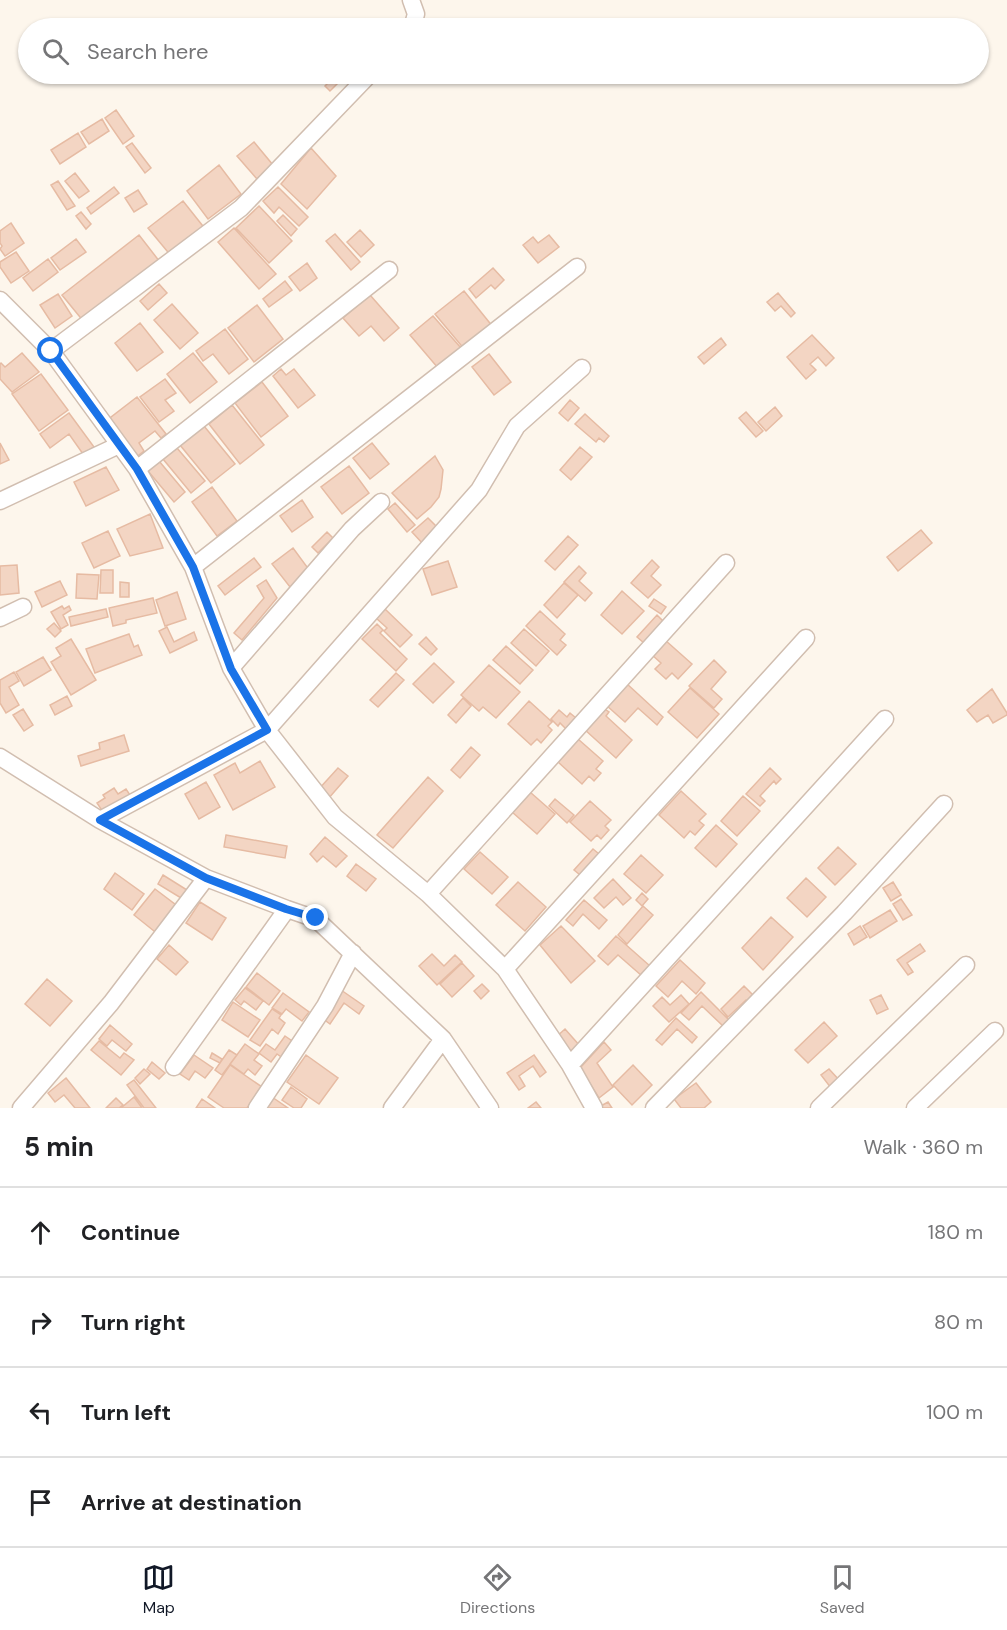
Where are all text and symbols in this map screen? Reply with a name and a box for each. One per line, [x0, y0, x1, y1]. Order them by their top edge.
search box [18, 18, 989, 84]
icon: search [39, 35, 72, 68]
text: Search here [87, 37, 208, 66]
route start [37, 337, 63, 363]
route end [302, 904, 328, 930]
text: 5 min [24, 1130, 94, 1164]
text: Walk · 360 m [863, 1134, 983, 1160]
icon: ahead [24, 1216, 57, 1249]
text: Continue [81, 1218, 180, 1247]
text: 180 m [928, 1219, 983, 1245]
icon: right [24, 1306, 57, 1339]
text: Turn right [81, 1308, 186, 1337]
text: 80 m [934, 1309, 983, 1335]
icon: left [24, 1396, 57, 1429]
text: Turn left [81, 1398, 171, 1427]
text: 100 m [926, 1399, 983, 1425]
icon: arrive [24, 1486, 57, 1519]
text: Arrive at destination [81, 1488, 302, 1517]
tab: Map [142, 1561, 175, 1618]
tab: Directions [460, 1561, 535, 1618]
tab: Saved [820, 1561, 865, 1618]

